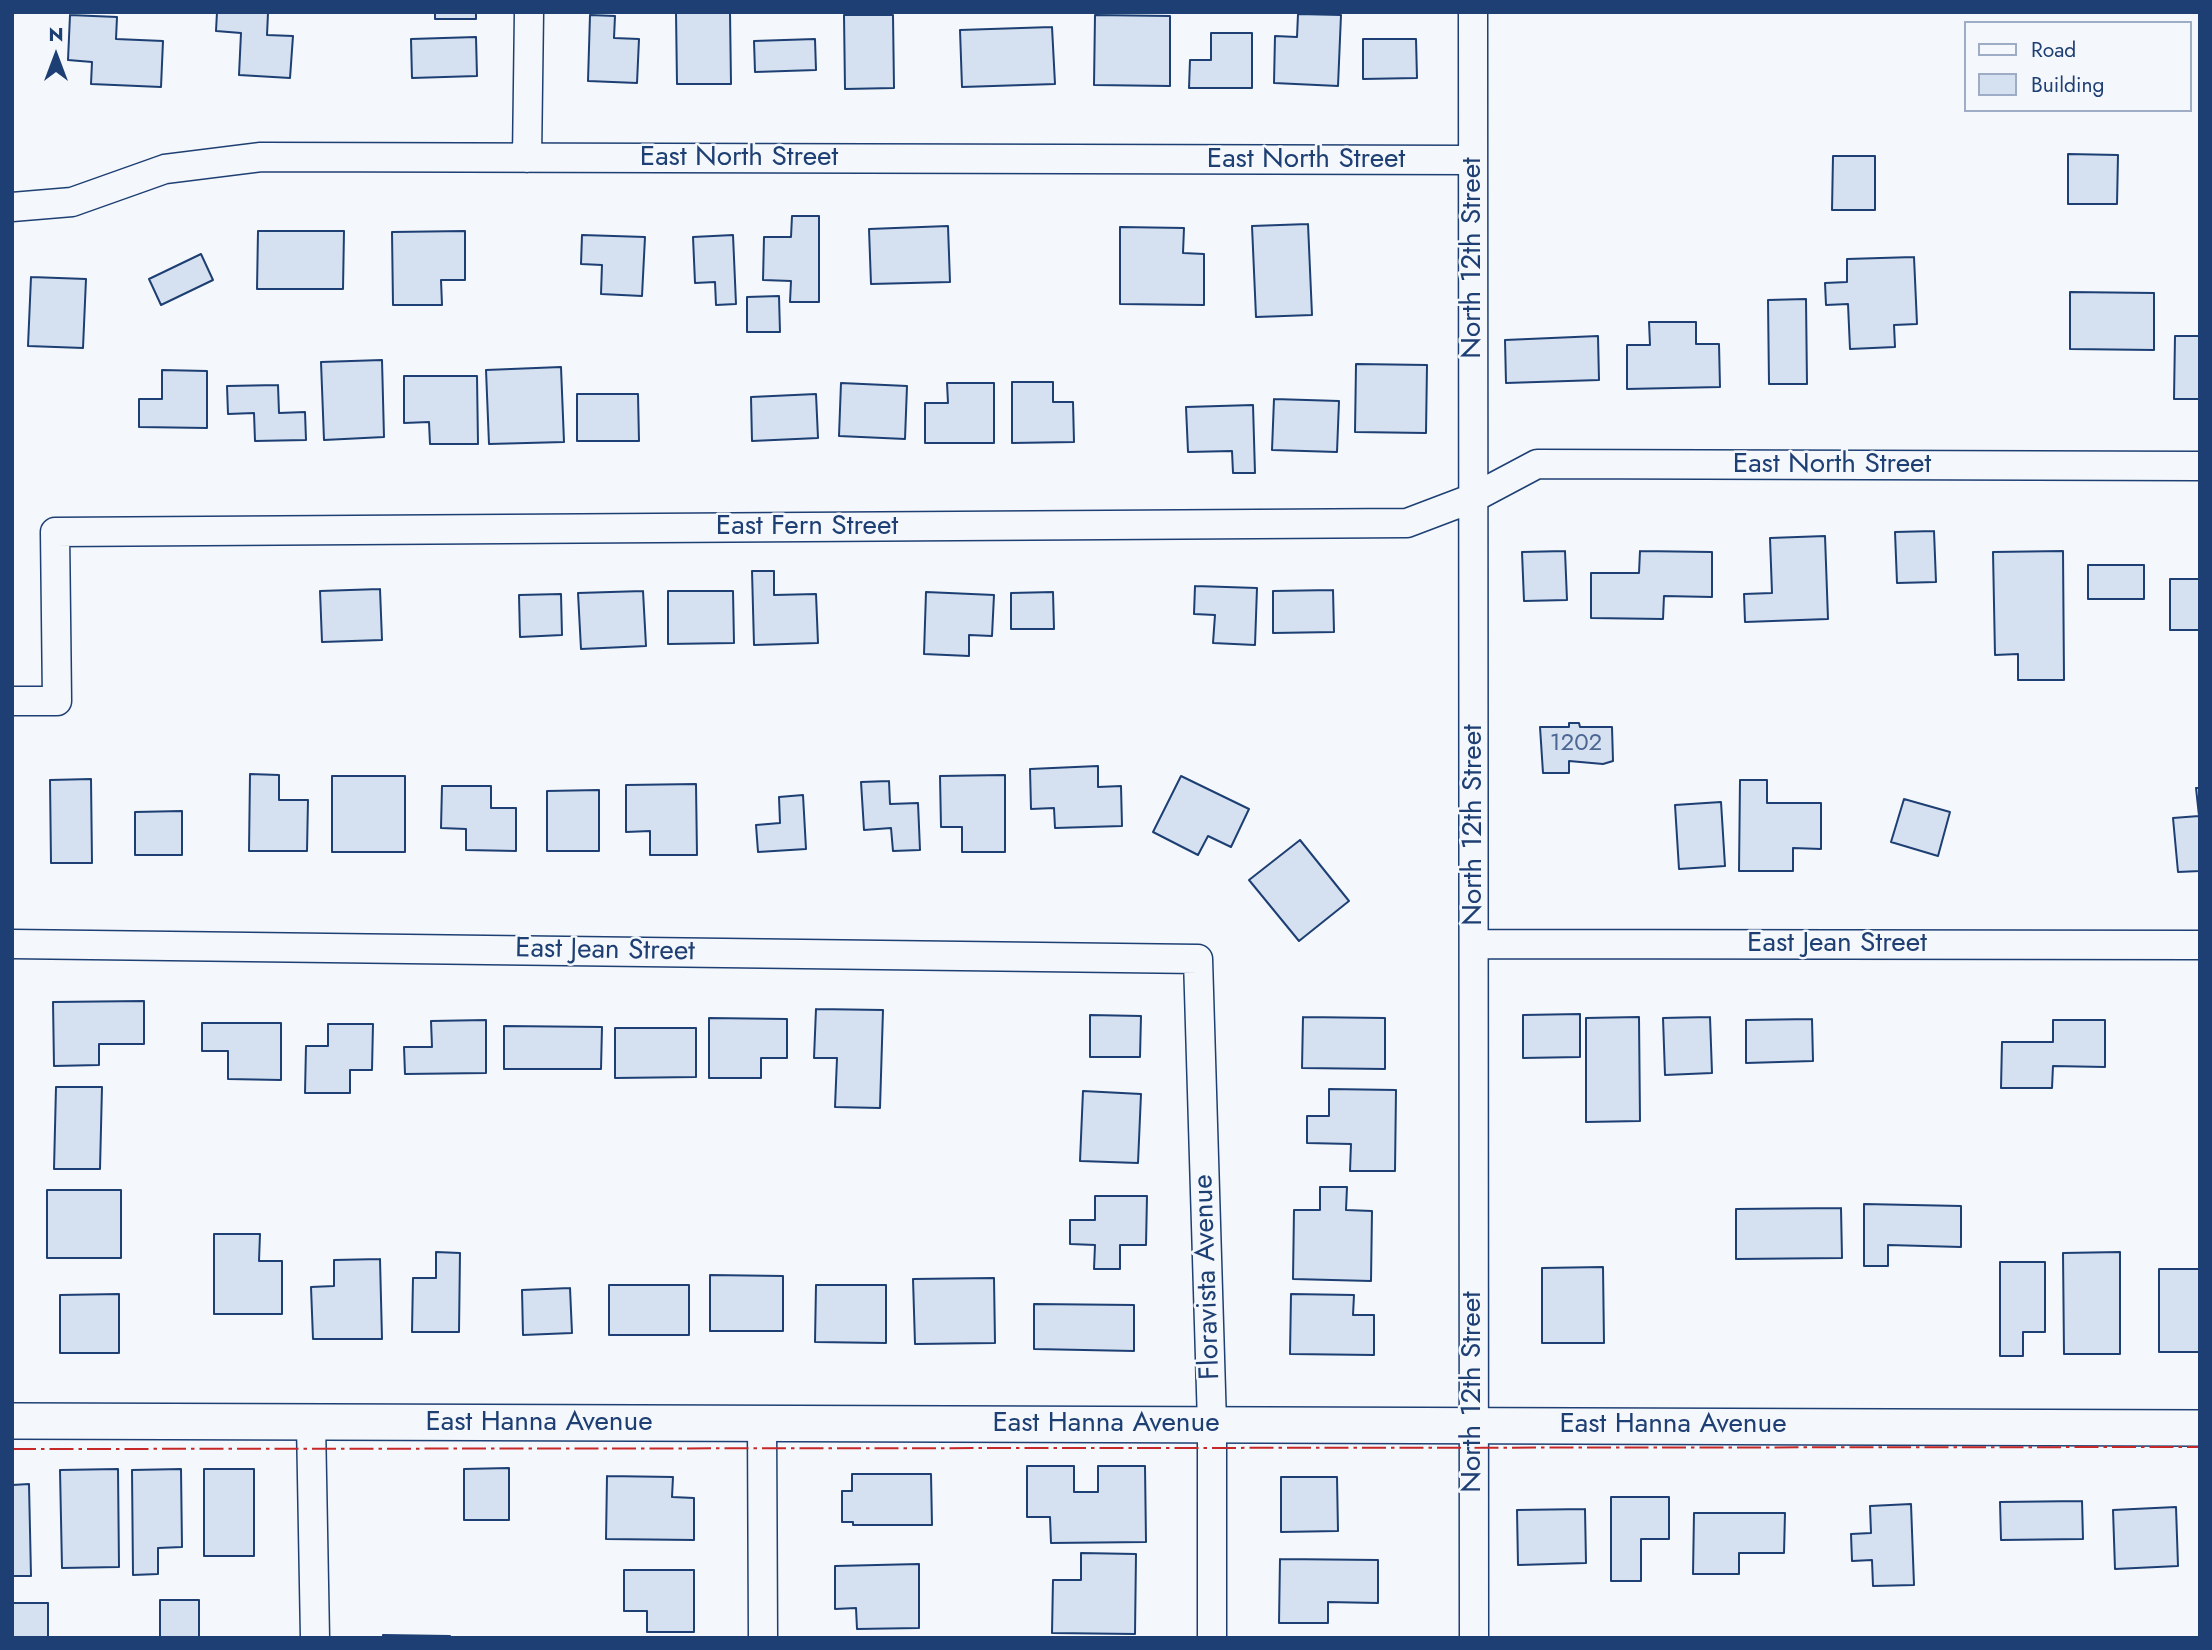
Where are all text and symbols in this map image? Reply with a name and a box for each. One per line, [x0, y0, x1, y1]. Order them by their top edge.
north arrow [21, 21, 91, 91]
text: N [48, 21, 64, 48]
legend [1964, 21, 2191, 112]
text: Road [2031, 35, 2076, 65]
text: Building [2031, 70, 2104, 100]
street label: East North Street [640, 141, 838, 175]
street label: East North Street [1207, 143, 1405, 177]
street label: North 12th Street [1456, 157, 1490, 359]
street label: East North Street [1733, 448, 1931, 482]
street label: East Fern Street [716, 510, 898, 544]
street label: North 12th Street [1457, 724, 1491, 926]
house number: 1202 [1550, 730, 1602, 758]
street label: East Jean Street [1747, 927, 1927, 961]
street label: East Jean Street [515, 933, 695, 969]
street label: Floravista Avenue [1188, 1174, 1228, 1380]
street label: North 12th Street [1456, 1291, 1490, 1493]
street label: East Hanna Avenue [425, 1406, 653, 1440]
street label: East Hanna Avenue [992, 1407, 1220, 1441]
street label: East Hanna Avenue [1559, 1408, 1787, 1442]

